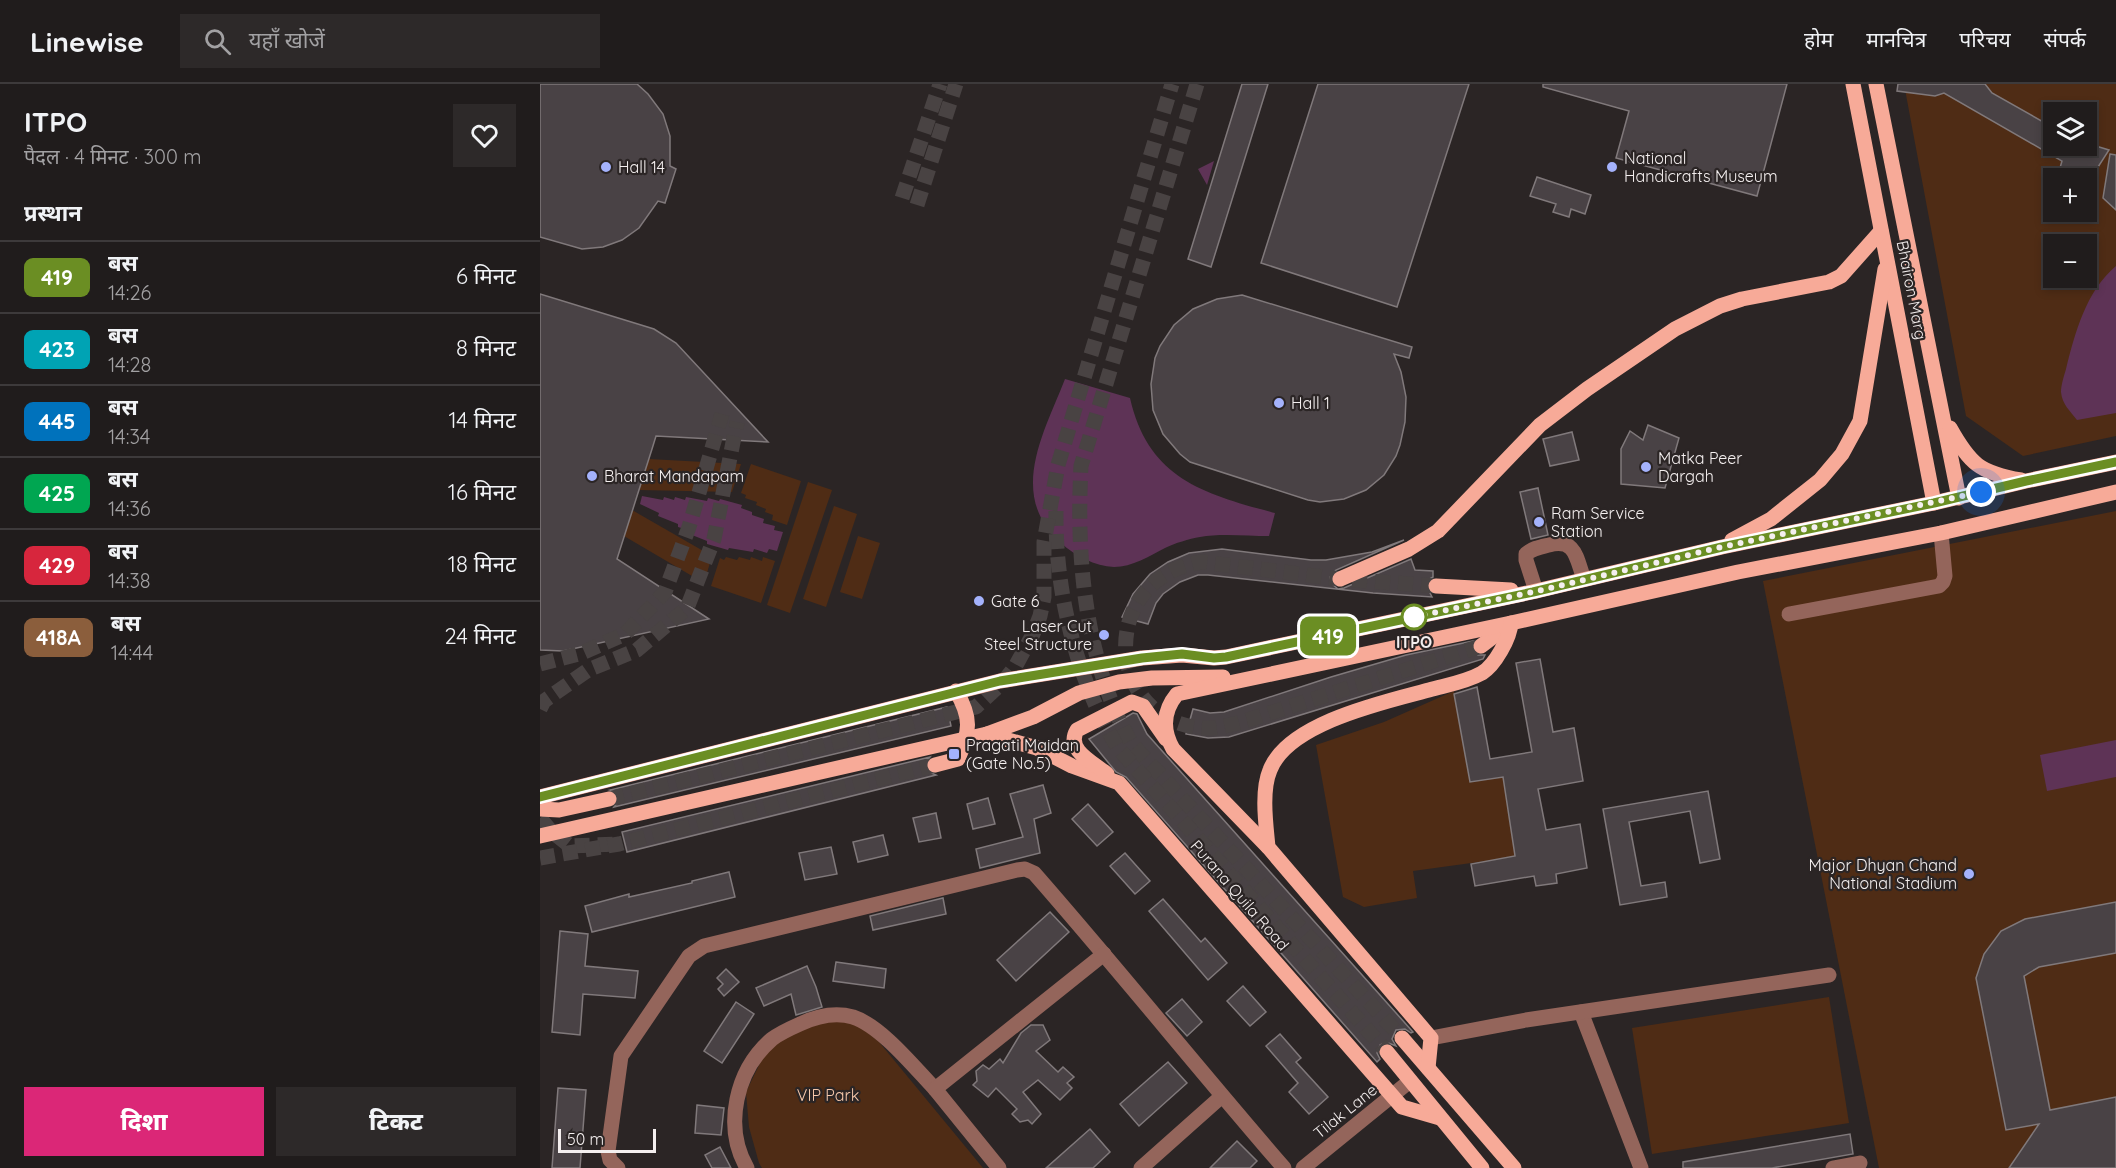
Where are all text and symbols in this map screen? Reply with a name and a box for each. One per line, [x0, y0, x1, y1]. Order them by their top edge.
search box [180, 14, 600, 68]
text: Linewise [30, 24, 144, 59]
icon: search [201, 25, 234, 58]
text: यहाँ खोजें [249, 26, 325, 54]
text: होम [1804, 26, 1833, 52]
text: मानचित्र [1866, 26, 1926, 52]
text: परिचय [1959, 26, 2011, 52]
text: संपर्क [2044, 26, 2086, 52]
map controls [2043, 102, 2097, 288]
button: layers [2043, 102, 2097, 156]
text: ITPO [24, 104, 87, 139]
button: heart [453, 104, 516, 167]
text: पैदल · 4 मिनट · 300 m [24, 144, 201, 169]
place label: National Handicrafts Museum [1624, 148, 1778, 186]
place label: Hall 14 [618, 157, 665, 177]
marker: Hall 14 [599, 160, 613, 174]
marker: National Handicrafts Museum [1605, 160, 1619, 174]
button: + [2043, 168, 2097, 222]
text: प्रस्थान [24, 199, 82, 227]
button: − [2043, 234, 2097, 288]
street label: Bhairon Marg [1893, 239, 1931, 341]
text: बस [108, 249, 138, 277]
text: 6 मिनट [456, 262, 516, 290]
text: 419 [41, 264, 73, 290]
text: 14:26 [108, 280, 151, 305]
text: बस [108, 321, 138, 349]
text: 8 मिनट [456, 334, 516, 362]
text: 423 [39, 336, 75, 362]
text: 14:28 [108, 352, 151, 377]
text: बस [108, 393, 138, 421]
place label: Hall 1 [1291, 393, 1330, 413]
marker: Hall 1 [1272, 396, 1286, 410]
text: 14 मिनट [448, 406, 516, 434]
text: 445 [39, 408, 75, 434]
text: 14:34 [108, 424, 150, 449]
place label: Matka Peer Dargah [1658, 448, 1743, 486]
marker: Matka Peer Dargah [1639, 460, 1653, 474]
text: बस [108, 465, 138, 493]
place label: Bharat Mandapam [604, 466, 744, 486]
marker: Bharat Mandapam [585, 469, 599, 483]
your location [1966, 477, 1996, 507]
text: 16 मिनट [448, 478, 516, 506]
text: 425 [39, 480, 75, 506]
text: 14:36 [108, 496, 151, 521]
place label: Ram Service Station [1551, 503, 1645, 541]
marker: Ram Service Station [1532, 515, 1546, 529]
text: बस [108, 537, 138, 565]
text: 18 मिनट [448, 550, 516, 578]
text: 429 [39, 552, 75, 578]
text: 14:38 [108, 568, 151, 593]
place label: Gate 6 [991, 591, 1040, 611]
marker: Gate 6 [972, 594, 986, 608]
marker: ITPO [1401, 604, 1427, 630]
text: बस [111, 609, 141, 637]
place label: Laser Cut Steel Structure [984, 616, 1092, 654]
line badge: 419 [1294, 616, 1362, 656]
text: 24 मिनट [444, 622, 516, 650]
text: 419 [1312, 623, 1344, 649]
text: 418A [36, 624, 81, 650]
marker: Laser Cut Steel Structure [1097, 628, 1111, 642]
place label: ITPO [1396, 632, 1432, 652]
text: 14:44 [111, 640, 153, 665]
place label: Pragati Maidan (Gate No.5) [966, 735, 1079, 773]
marker: Pragati Maidan (Gate No.5) [947, 747, 961, 761]
street label: Purana Quila Road [1187, 836, 1293, 954]
place label: Major Dhyan Chand National Stadium [1808, 855, 1957, 893]
marker: Major Dhyan Chand National Stadium [1962, 867, 1976, 881]
street label: Tilak Lane [1309, 1079, 1381, 1143]
park label: VIP Park [797, 1085, 859, 1105]
button: दिशा [24, 1087, 264, 1156]
button: टिकट [276, 1087, 516, 1156]
scale bar [558, 1126, 656, 1154]
text: 50 m [567, 1129, 604, 1149]

